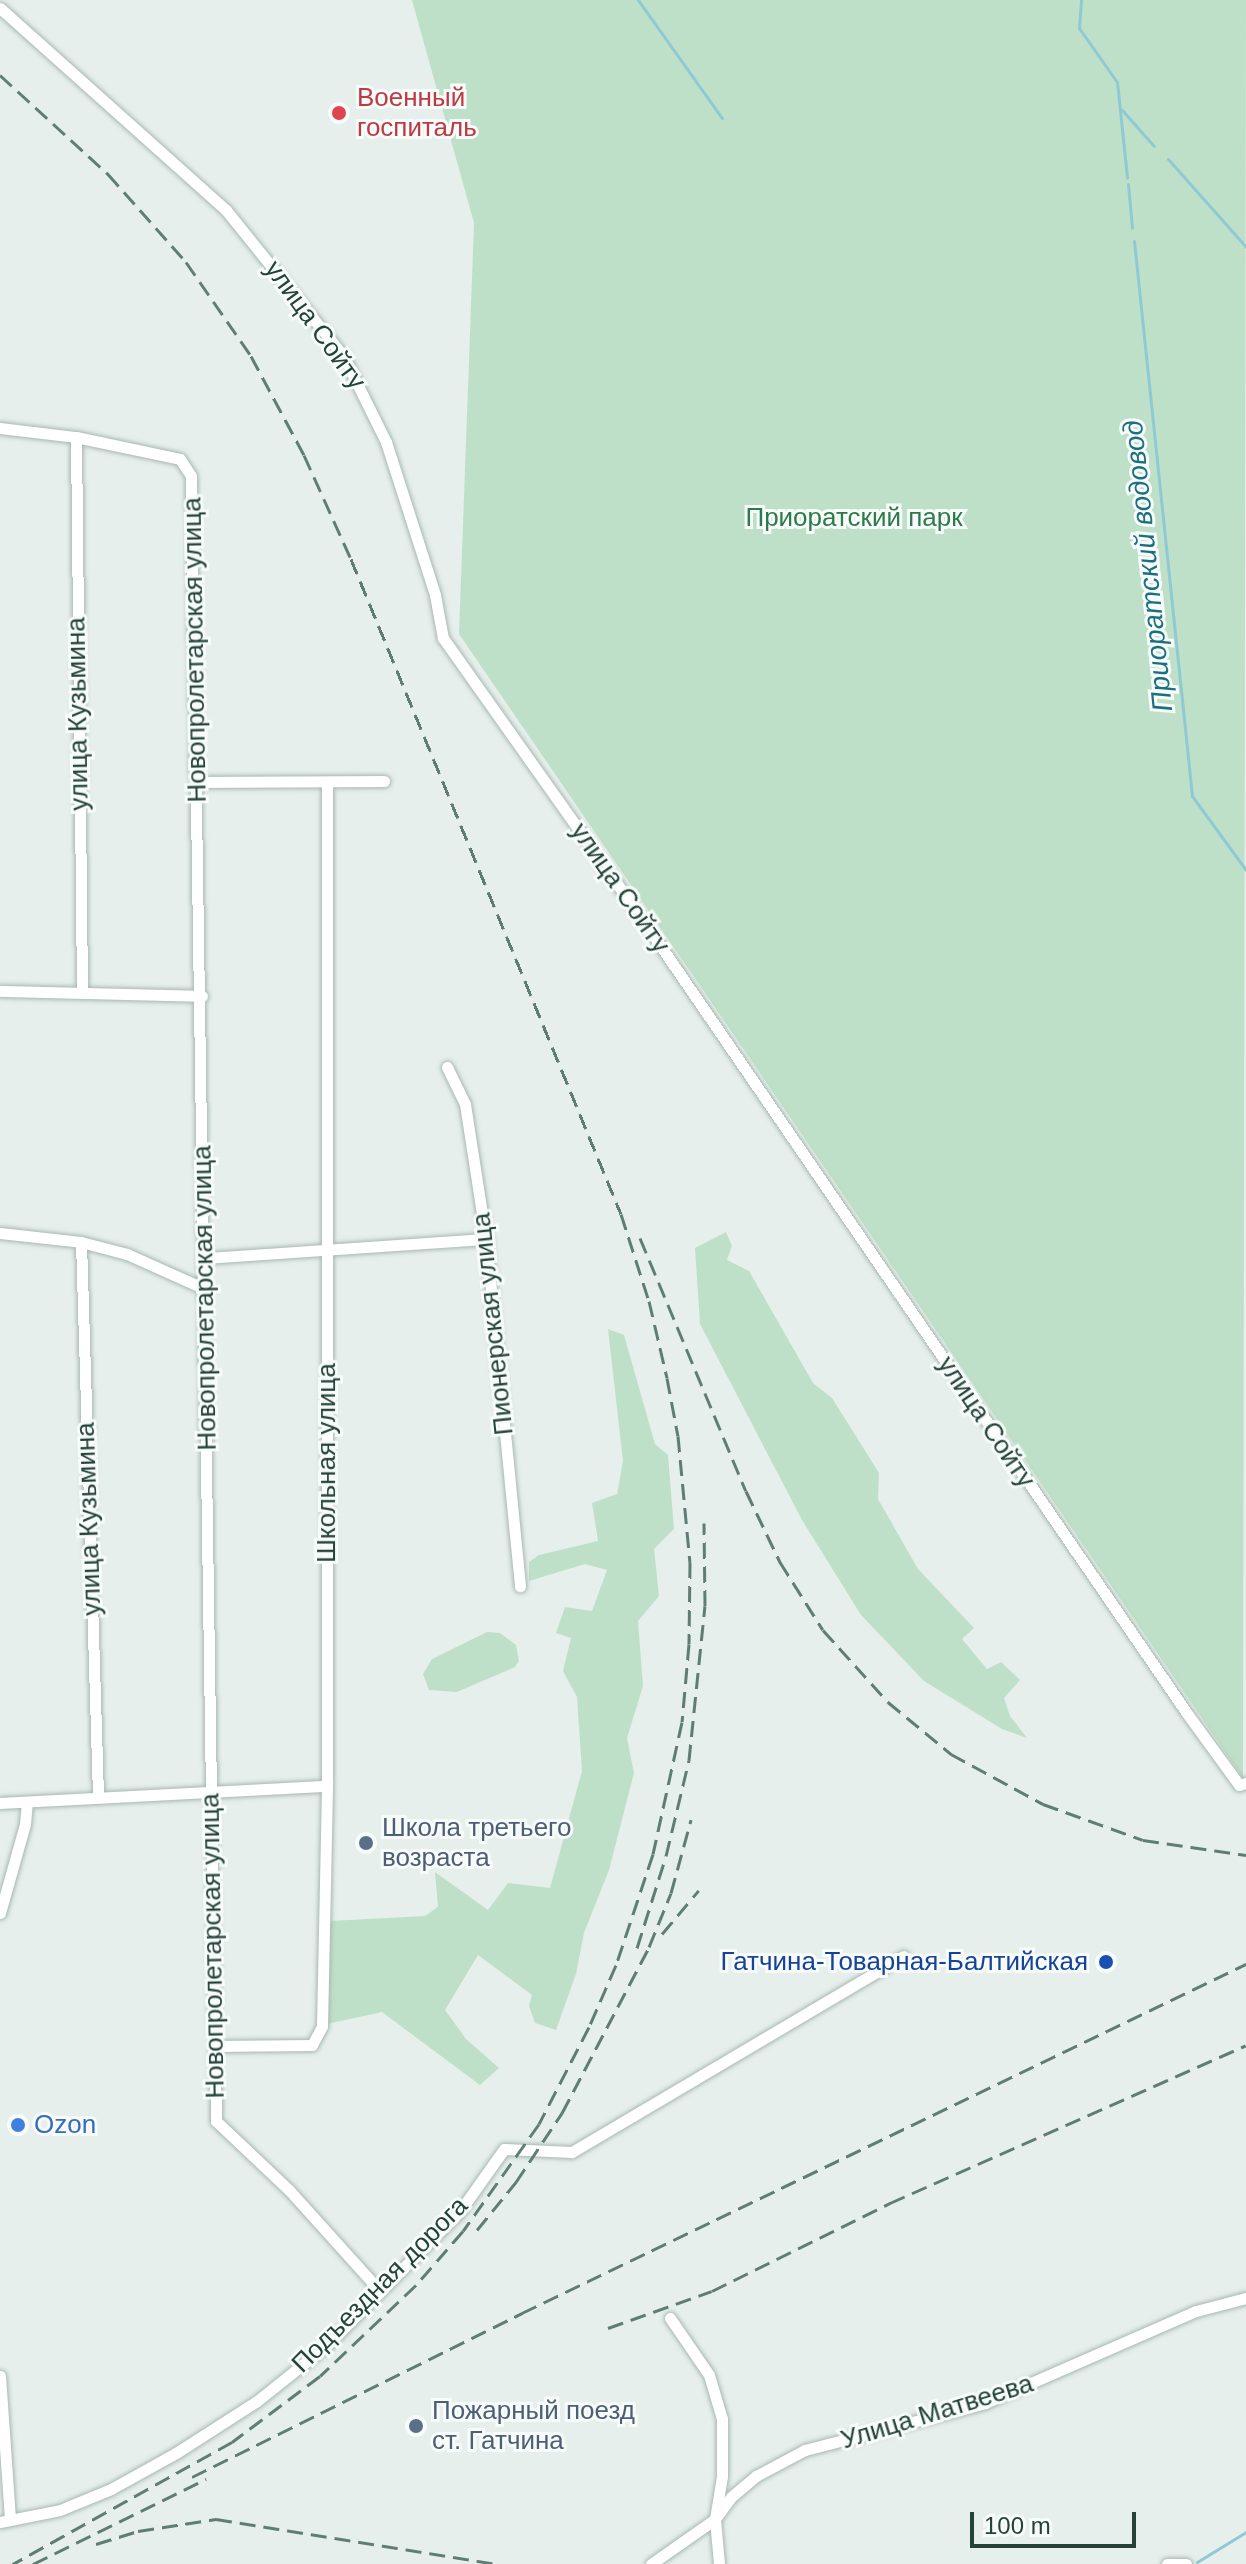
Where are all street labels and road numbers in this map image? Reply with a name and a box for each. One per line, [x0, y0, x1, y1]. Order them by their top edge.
street label: улица Сойту [258, 254, 372, 396]
street label: Новопролетарская улица [177, 497, 213, 803]
street label: улица Кузьмина [61, 617, 95, 811]
street label: улица Сойту [564, 817, 676, 959]
street label: Новопролетарская улица [187, 1145, 223, 1451]
street label: Пионерская улица [466, 1211, 520, 1437]
street label: улица Сойту [931, 1350, 1041, 1494]
street label: Школьная улица [311, 1363, 343, 1563]
street label: улица Кузьмина [70, 1422, 108, 1616]
street label: Новопролетарская улица [195, 1793, 231, 2099]
street label: Подъездная дорога [286, 2191, 474, 2379]
street label: Улица Матвеева [837, 2368, 1037, 2456]

